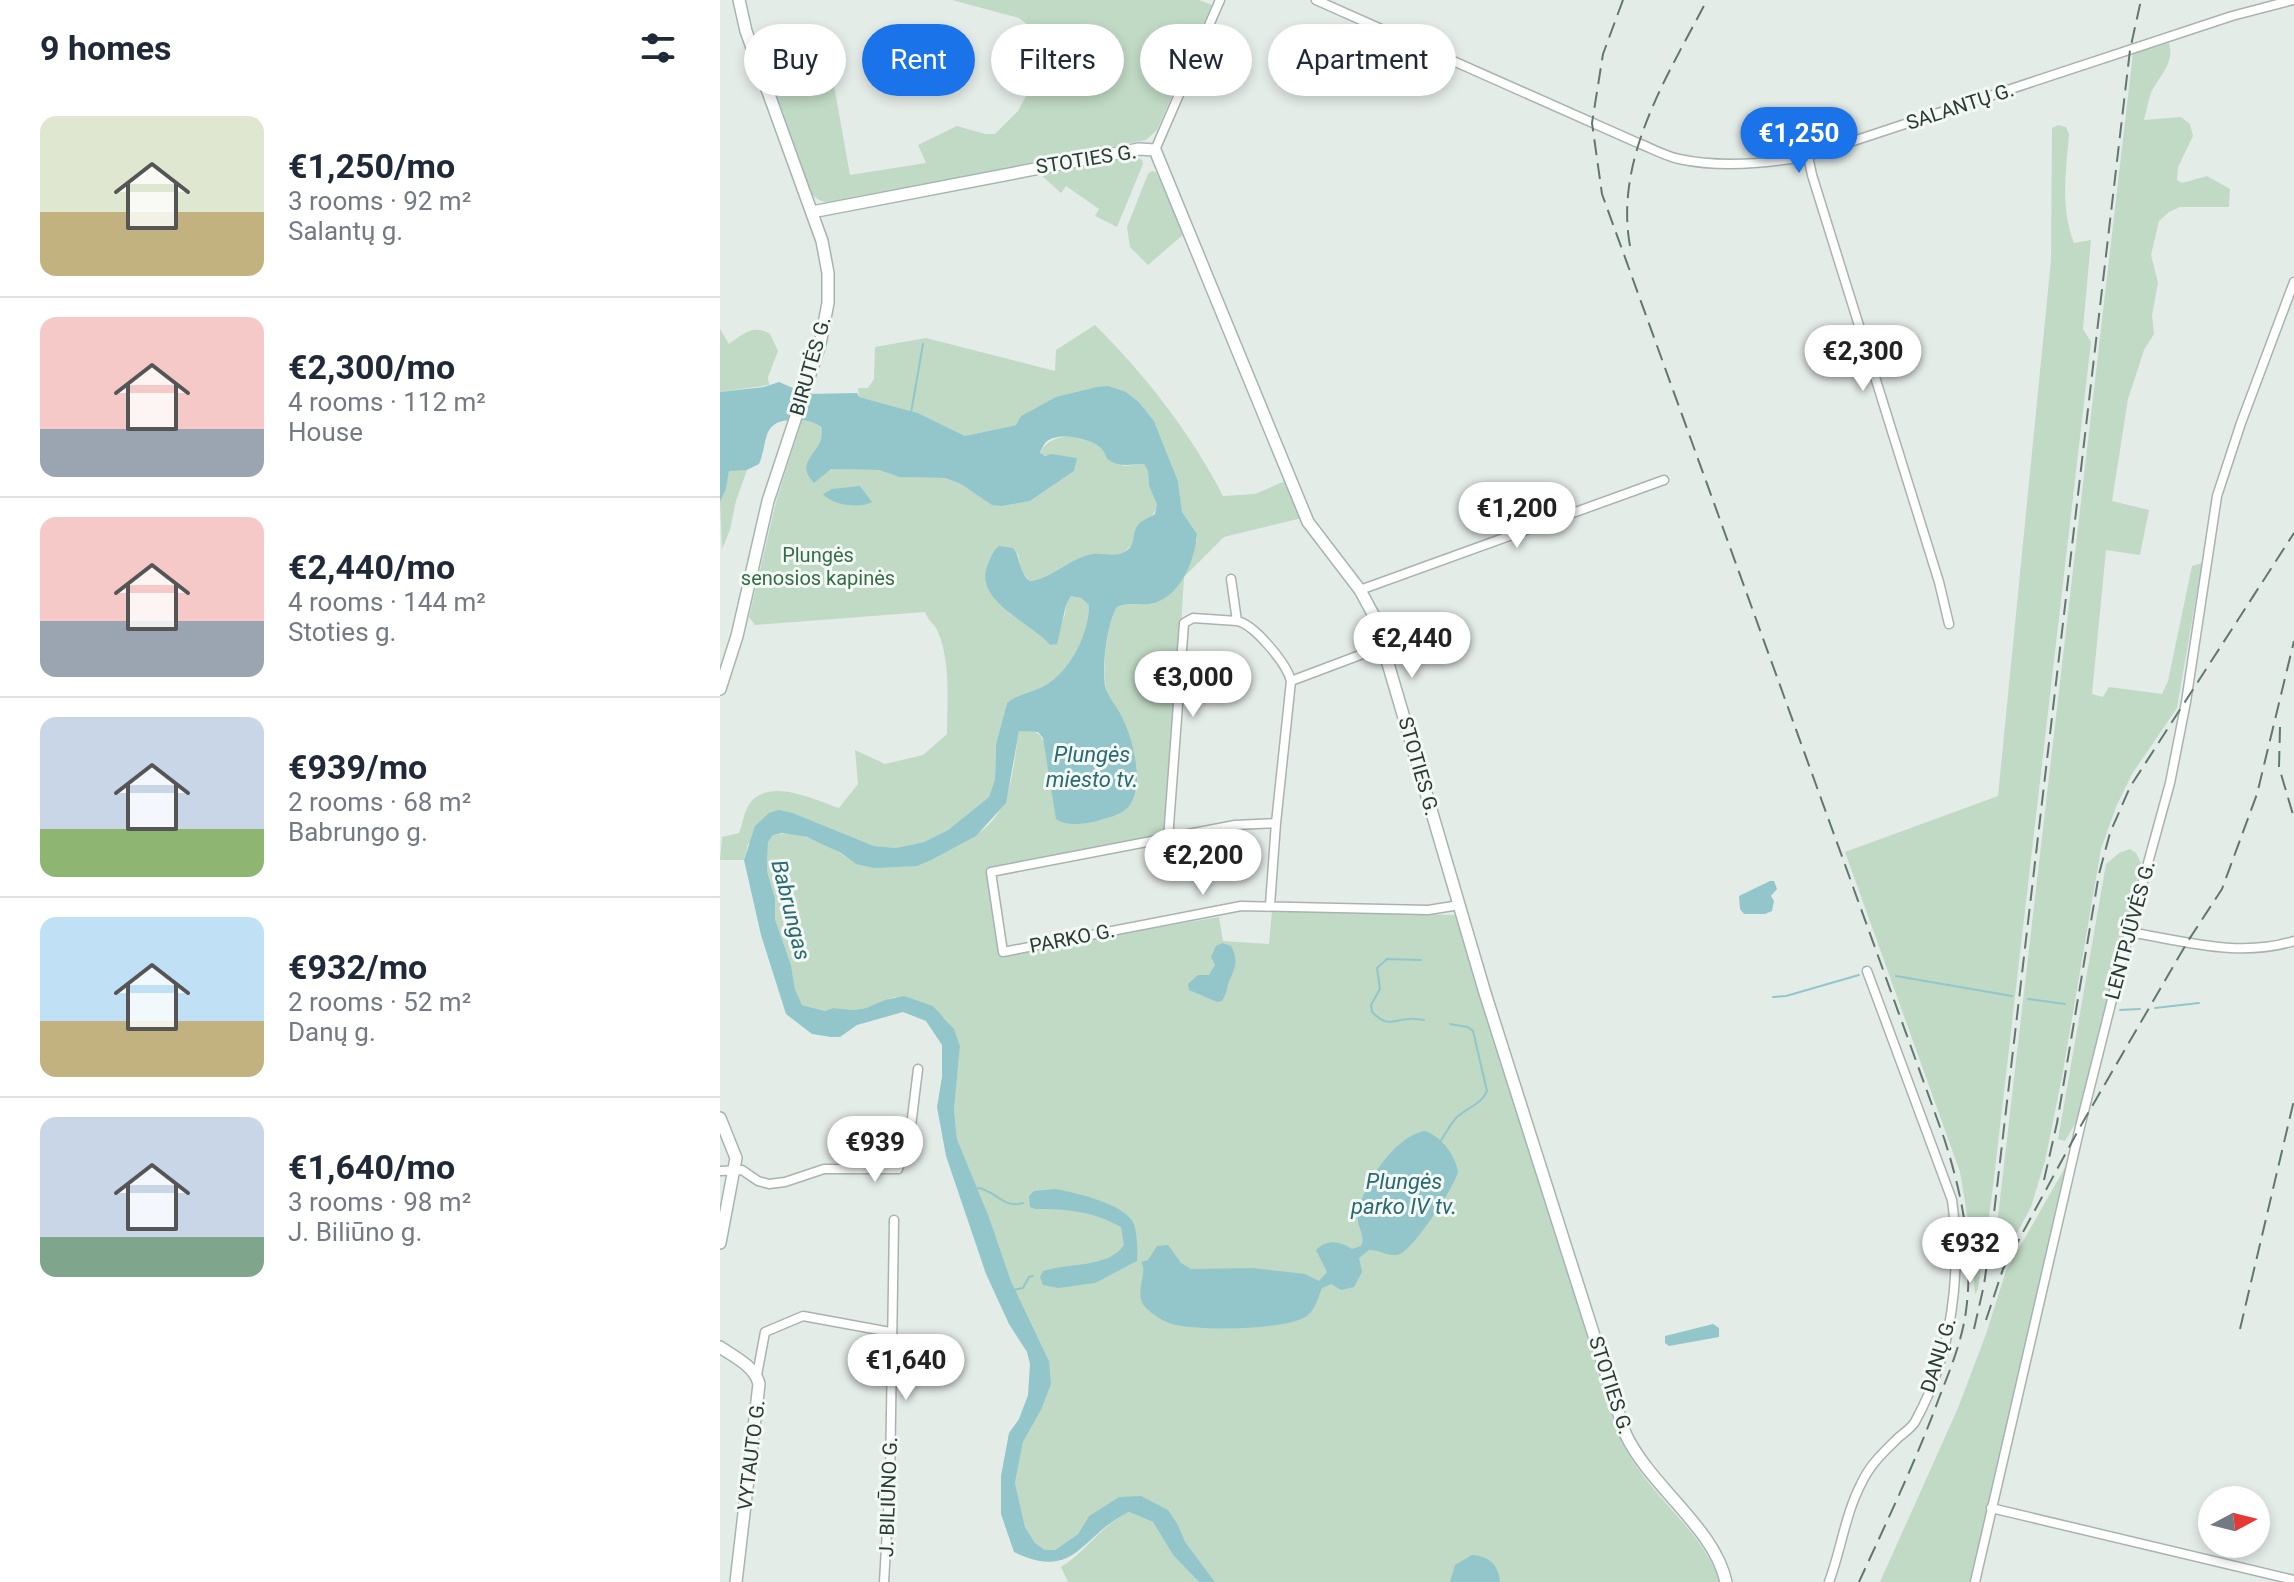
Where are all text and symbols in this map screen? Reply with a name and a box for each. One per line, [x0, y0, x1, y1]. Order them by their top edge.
chip: Buy [744, 24, 846, 96]
chip: Rent [862, 24, 975, 96]
chip: Filters [991, 24, 1124, 96]
chip: New [1140, 24, 1252, 96]
chip: Apartment [1268, 24, 1456, 96]
icon: filters [636, 26, 680, 70]
text: 9 homes [40, 28, 171, 68]
street label: SALANTŲ G. [1903, 77, 2017, 135]
pin: €1,250 [1734, 107, 1864, 175]
text: €1,250 [1759, 118, 1839, 148]
street label: STOTIES G. [1034, 139, 1138, 179]
text: €1,250/mo [288, 146, 455, 186]
icon: home [104, 148, 200, 244]
text: 3 rooms · 92 m² [288, 186, 471, 216]
text: Salantų g. [288, 216, 403, 246]
street label: BIRUTĖS G. [784, 314, 836, 418]
pin: €2,300 [1798, 325, 1928, 393]
text: €2,300 [1823, 336, 1903, 366]
text: €2,300/mo [288, 347, 455, 387]
icon: home [104, 349, 200, 445]
text: 4 rooms · 112 m² [288, 387, 486, 417]
text: House [288, 417, 363, 447]
pin: €1,200 [1452, 482, 1582, 550]
text: €1,200 [1477, 493, 1557, 523]
park label: Plungės senosios kapinės [741, 543, 895, 590]
text: €2,440/mo [288, 547, 455, 587]
icon: home [104, 549, 200, 645]
text: 4 rooms · 144 m² [288, 587, 486, 617]
pin: €2,440 [1347, 612, 1477, 680]
text: Stoties g. [288, 617, 396, 647]
text: €2,440 [1372, 623, 1452, 653]
pin: €3,000 [1128, 651, 1258, 719]
text: €3,000 [1153, 662, 1233, 692]
street label: STOTIES G. [1393, 714, 1445, 818]
water label: Plungės miesto tv. [1046, 742, 1138, 792]
text: €939/mo [288, 747, 427, 787]
icon: home [104, 749, 200, 845]
text: 2 rooms · 68 m² [288, 787, 471, 817]
text: Babrungo g. [288, 817, 428, 847]
pin: €2,200 [1138, 829, 1268, 897]
text: €2,200 [1163, 840, 1243, 870]
water label: Babrungas [766, 857, 816, 963]
street label: LENTPJŪVĖS G. [2100, 858, 2160, 1002]
street label: PARKO G. [1027, 918, 1117, 958]
text: €932/mo [288, 947, 427, 987]
icon: home [104, 949, 200, 1045]
text: 2 rooms · 52 m² [288, 987, 471, 1017]
text: Danų g. [288, 1017, 376, 1047]
pin: €939 [828, 1116, 922, 1184]
text: €939 [845, 1127, 905, 1157]
text: €1,640/mo [288, 1147, 455, 1187]
icon: home [104, 1149, 200, 1245]
water label: Plungės parko IV tv. [1350, 1169, 1457, 1219]
text: 3 rooms · 98 m² [288, 1187, 471, 1217]
text: J. Biliūno g. [288, 1217, 422, 1247]
pin: €932 [1923, 1217, 2017, 1285]
text: €932 [1940, 1228, 2000, 1258]
street label: DANŲ G. [1915, 1315, 1961, 1395]
street label: STOTIES G. [1584, 1333, 1638, 1437]
pin: €1,640 [841, 1334, 971, 1402]
text: €1,640 [866, 1345, 946, 1375]
street label: VYTAUTO G. [732, 1398, 770, 1512]
street label: J. BILIŪNO G. [874, 1437, 902, 1557]
north arrow [2198, 1486, 2270, 1558]
map controls [2198, 1486, 2270, 1558]

